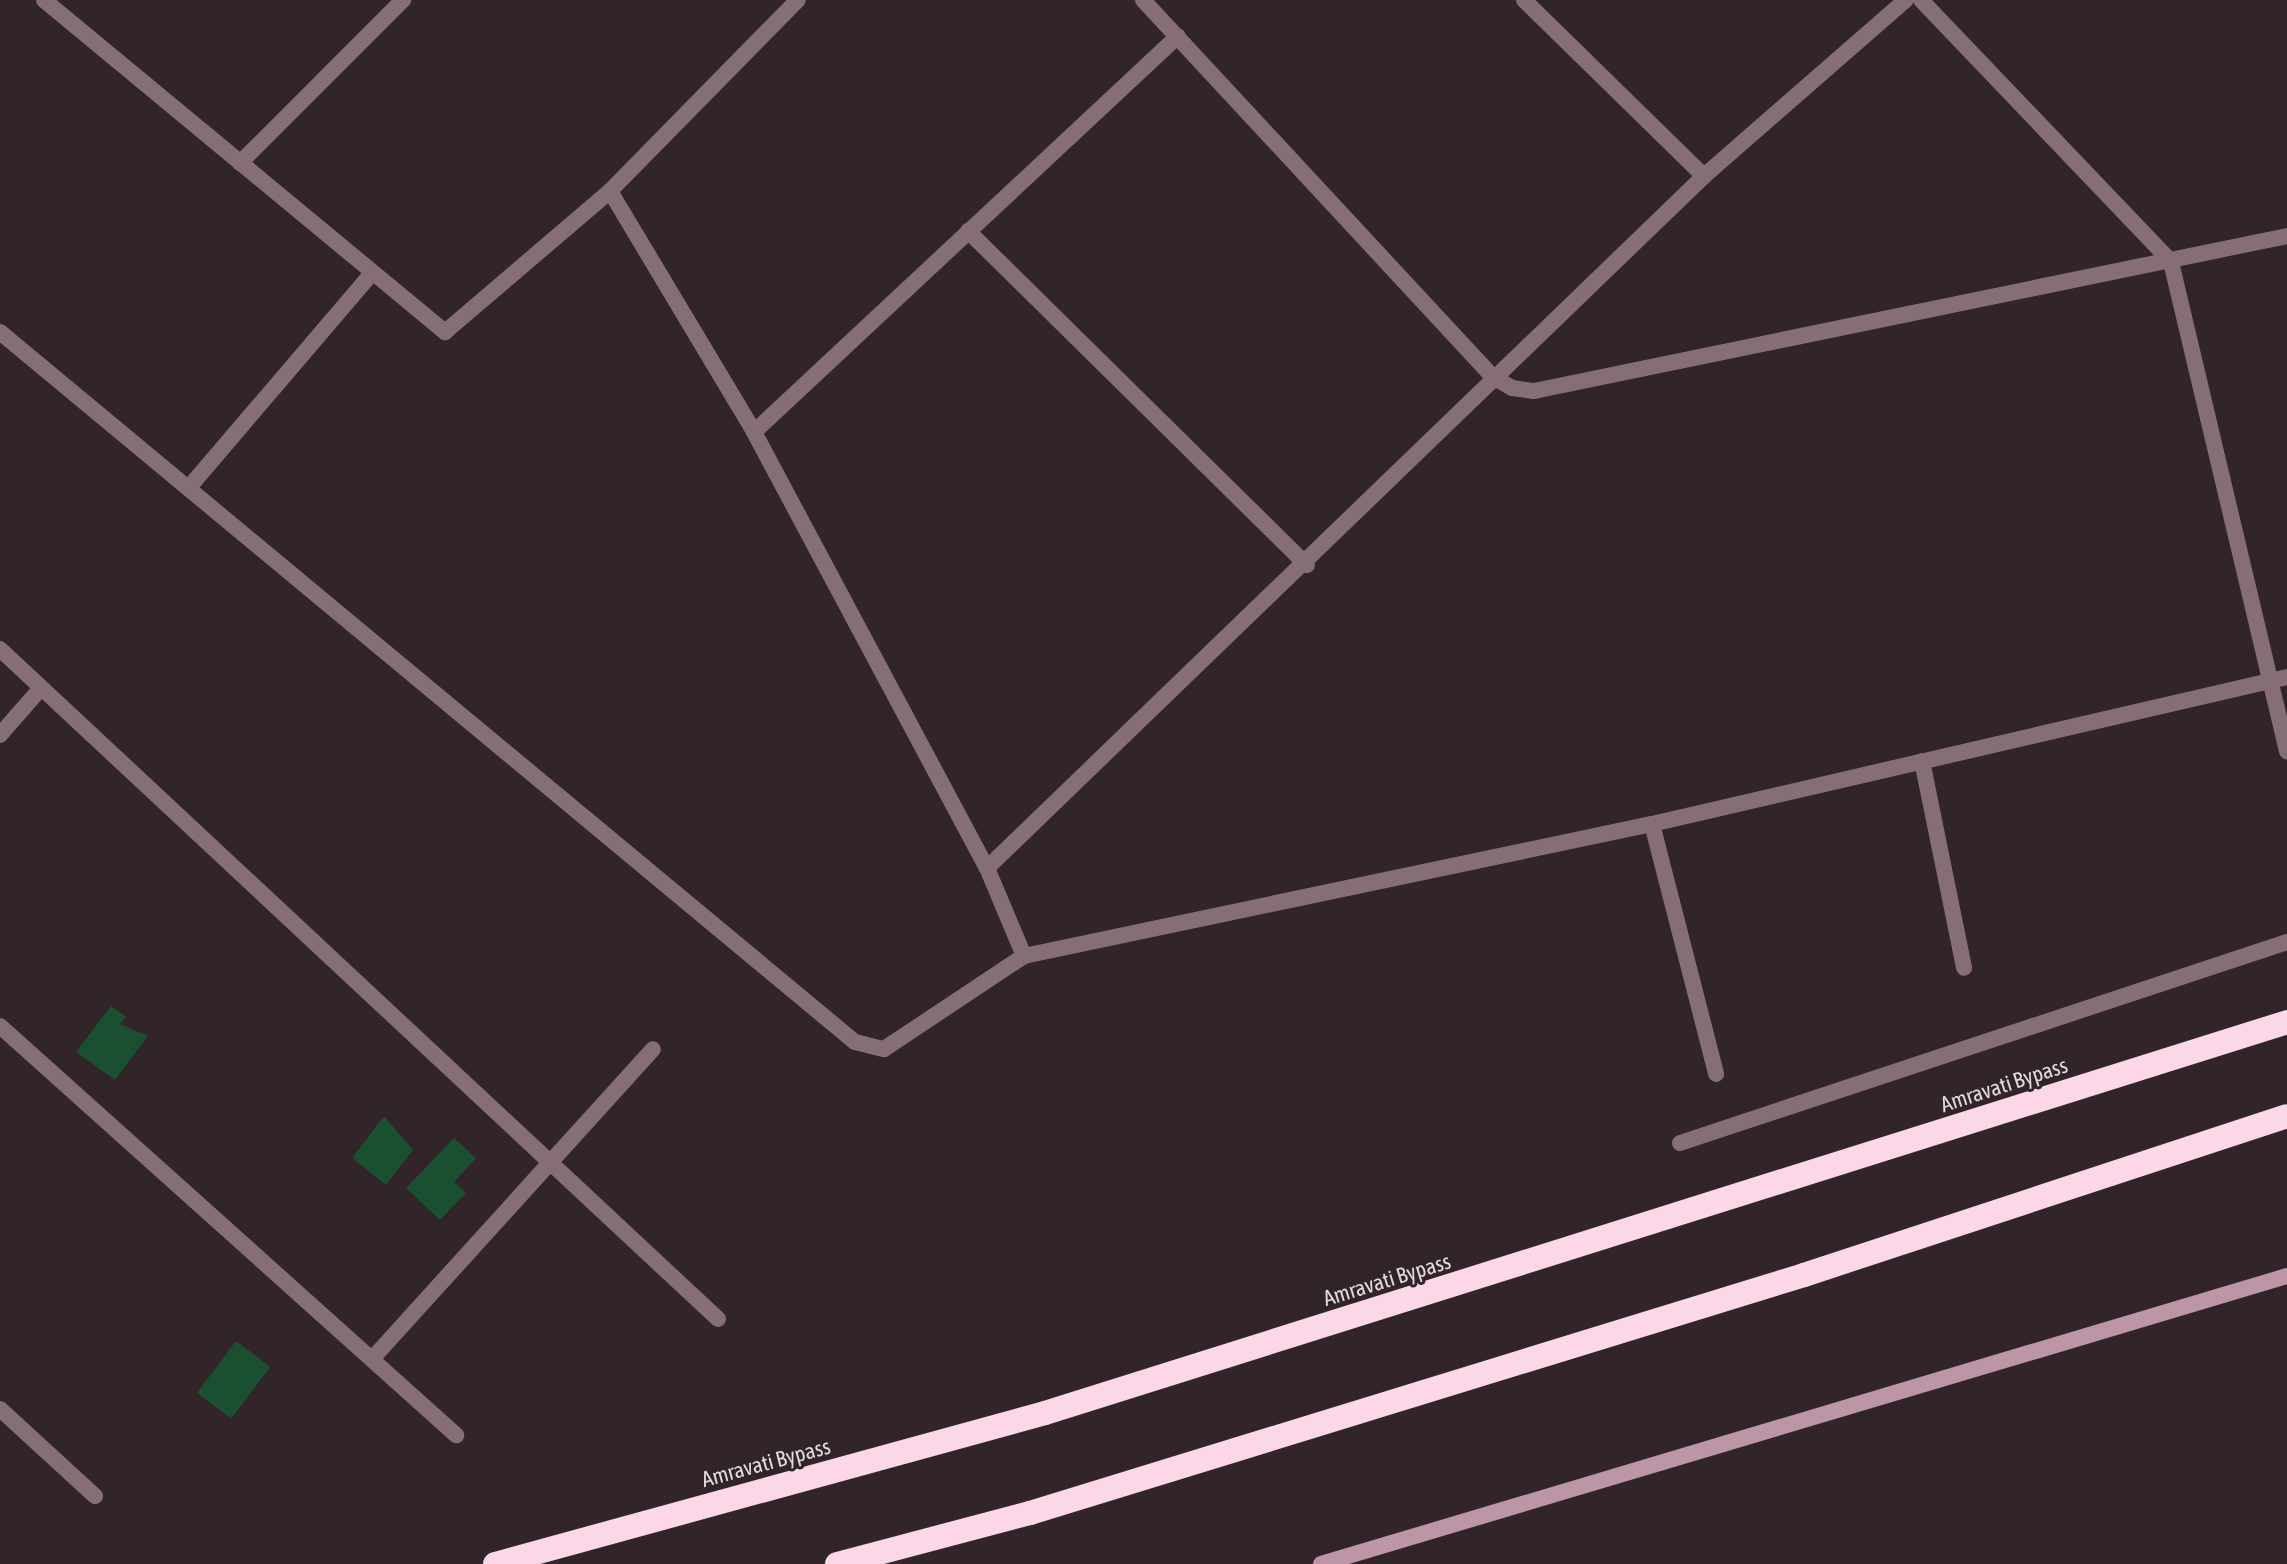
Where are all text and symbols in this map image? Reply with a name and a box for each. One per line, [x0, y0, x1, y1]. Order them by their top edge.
street label: Amravati Bypass [1937, 1052, 2071, 1118]
street label: Amravati Bypass [1320, 1248, 1454, 1312]
street label: Amravati Bypass [699, 1433, 833, 1493]

